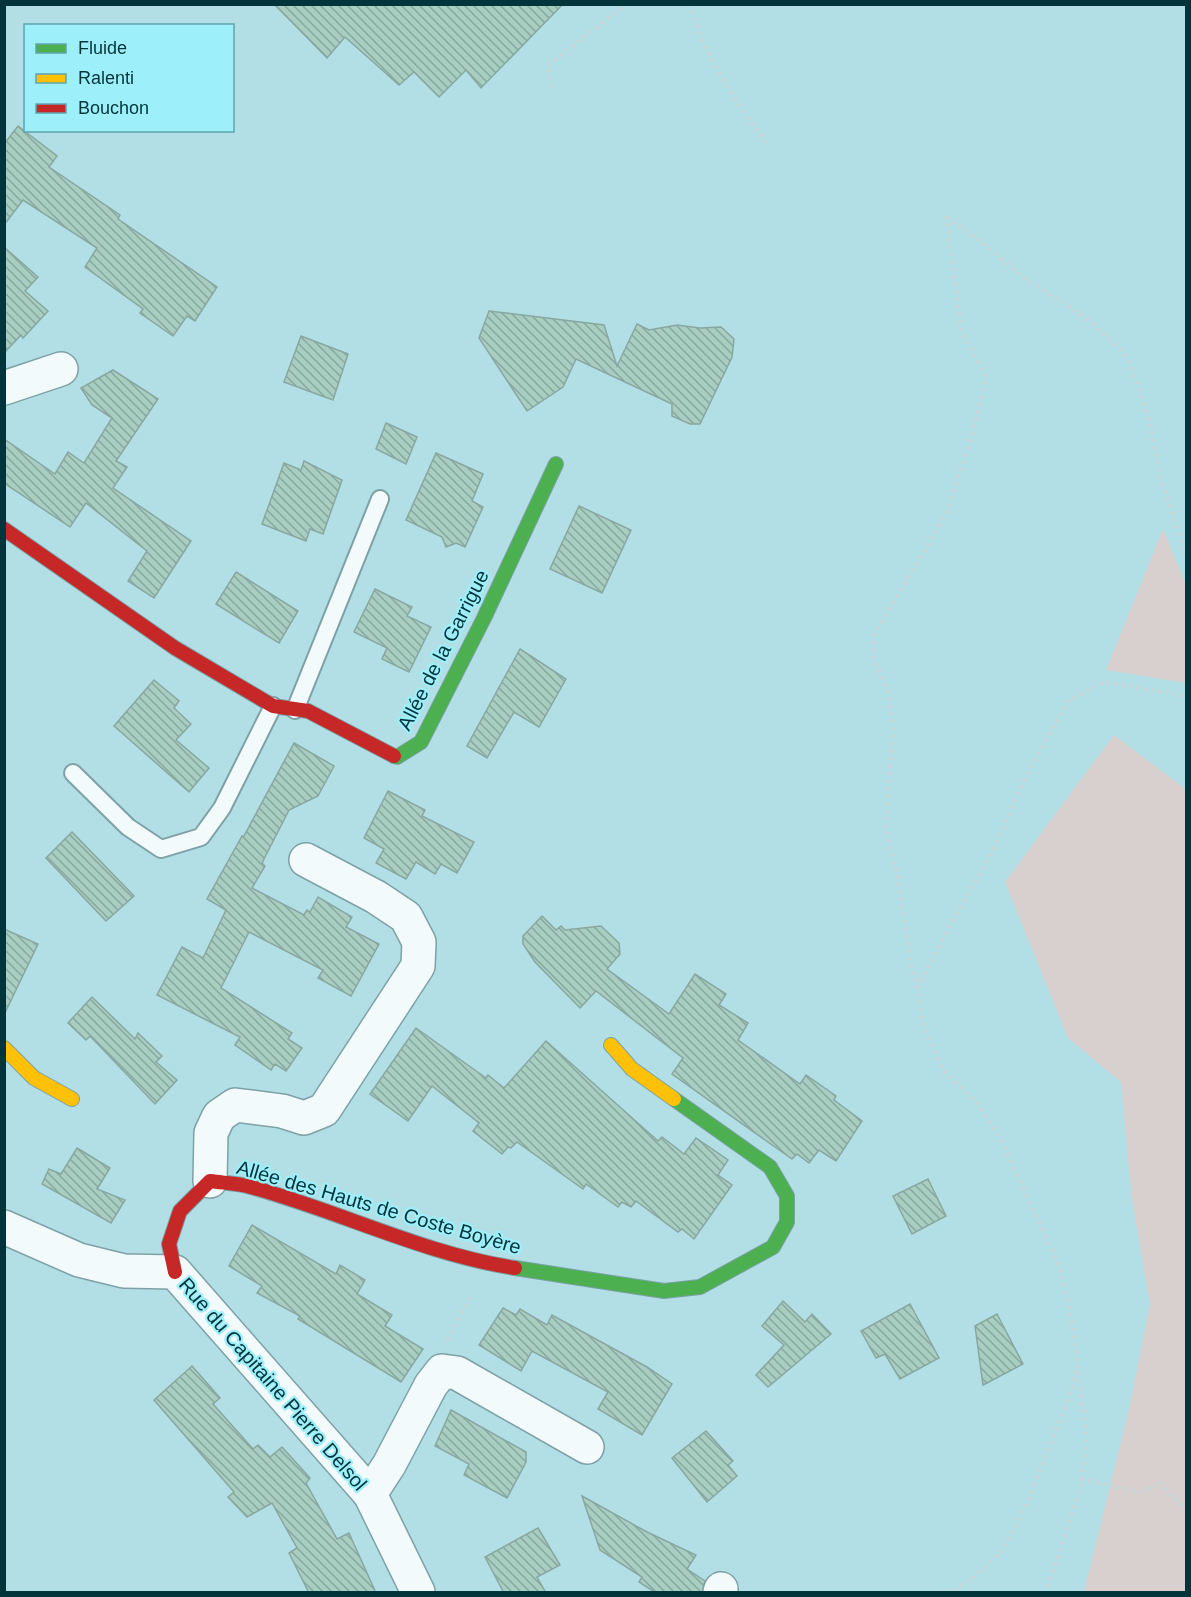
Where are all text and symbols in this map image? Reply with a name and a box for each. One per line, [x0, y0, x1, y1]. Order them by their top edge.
legend [24, 24, 234, 132]
text: Fluide [78, 38, 127, 58]
text: Ralenti [78, 68, 134, 88]
text: Bouchon [78, 98, 149, 118]
street label: Allée de la Garrigue [393, 566, 493, 734]
street label: Allée des Hauts de Coste Boyère [234, 1156, 524, 1258]
street label: Rue du Capitaine Pierre Delsol [175, 1273, 371, 1495]

